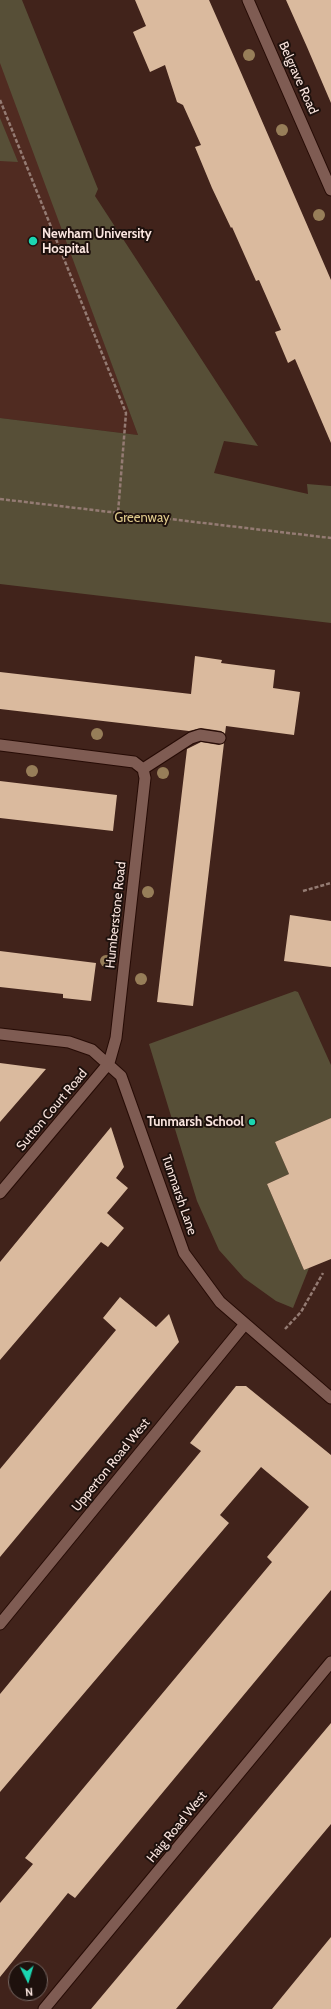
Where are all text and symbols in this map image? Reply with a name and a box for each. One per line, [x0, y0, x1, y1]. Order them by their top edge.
street label: Belgrave Road [275, 39, 321, 117]
place label: Newham University Hospital [42, 226, 152, 257]
marker: Newham University Hospital [27, 235, 39, 247]
park label: Greenway [115, 510, 169, 526]
street label: Humberstone Road [103, 861, 129, 969]
street label: Sutton Court Road [13, 1066, 91, 1154]
place label: Tunmarsh School [147, 1114, 244, 1130]
marker: Tunmarsh School [247, 1117, 257, 1127]
street label: Tunmarsh Lane [158, 1153, 200, 1237]
street label: Upperton Road West [69, 1415, 153, 1515]
street label: Haig Road West [144, 1788, 210, 1866]
north arrow [8, 1961, 48, 2001]
text: N [24, 1985, 33, 1999]

